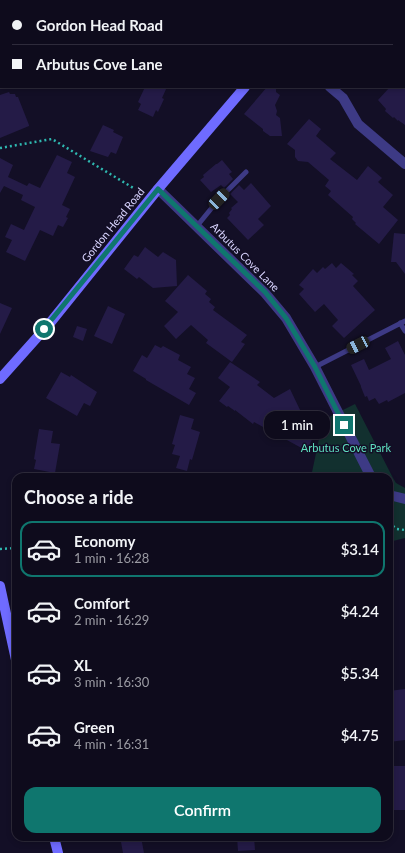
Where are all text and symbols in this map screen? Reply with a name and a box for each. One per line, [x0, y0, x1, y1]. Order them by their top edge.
text: Gordon Head Road [36, 16, 163, 34]
text: Arbutus Cove Lane [36, 55, 163, 73]
street label: Gordon Head Road [79, 185, 147, 265]
car [206, 186, 232, 212]
street label: Arbutus Cove Lane [208, 220, 283, 294]
route start [35, 320, 53, 338]
car [345, 334, 371, 356]
callout: 1 min [264, 411, 330, 439]
route end [335, 416, 353, 434]
text: 1 min [281, 417, 313, 433]
park label: Arbutus Cove Park [301, 441, 392, 454]
text: Choose a ride [24, 486, 133, 508]
icon: car [26, 531, 62, 567]
text: Economy [74, 532, 135, 550]
text: $3.14 [341, 540, 379, 558]
text: 1 min · 16:28 [74, 550, 149, 566]
icon: car [26, 593, 62, 629]
text: Comfort [74, 594, 130, 612]
text: $4.24 [341, 602, 379, 620]
text: 2 min · 16:29 [74, 612, 149, 628]
icon: car [26, 655, 62, 691]
text: XL [74, 656, 92, 674]
text: $5.34 [341, 664, 379, 682]
text: 3 min · 16:30 [74, 674, 149, 690]
icon: car [26, 717, 62, 753]
text: Green [74, 718, 115, 736]
text: $4.75 [341, 726, 379, 744]
text: 4 min · 16:31 [74, 736, 149, 752]
button: Confirm [24, 787, 381, 833]

